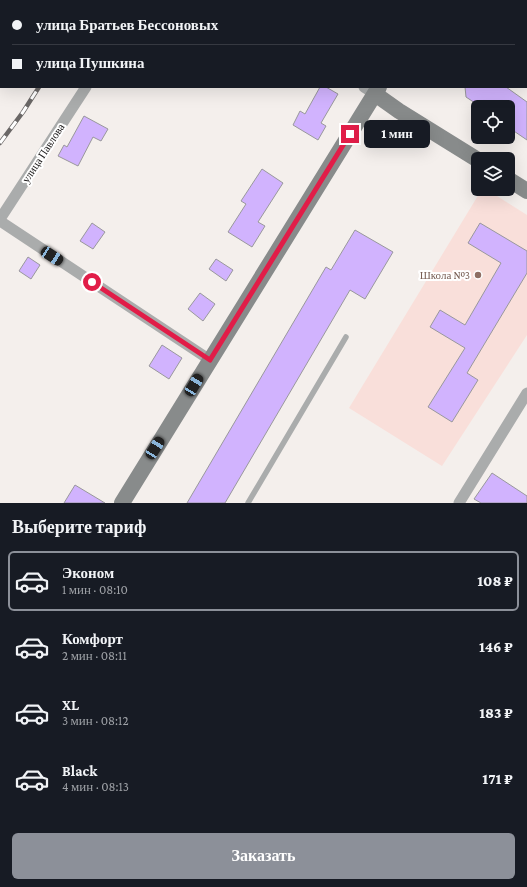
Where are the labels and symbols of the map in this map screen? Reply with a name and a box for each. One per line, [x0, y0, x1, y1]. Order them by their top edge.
callout: 1 мин [364, 120, 430, 148]
street label: улица Павлова [19, 121, 67, 185]
route end [341, 125, 359, 143]
car [39, 244, 65, 268]
place label: Школа №3 [420, 269, 470, 281]
marker: Школа №3 [473, 270, 483, 280]
route start [83, 273, 101, 291]
car [183, 372, 205, 398]
car [144, 435, 166, 461]

